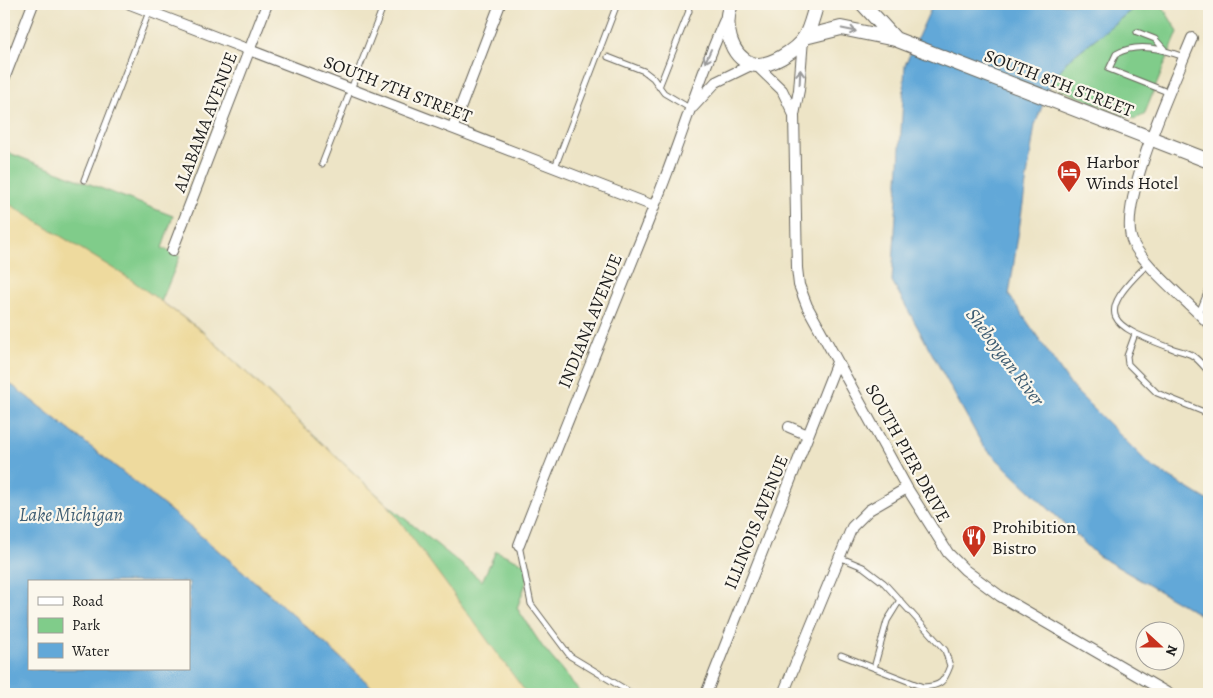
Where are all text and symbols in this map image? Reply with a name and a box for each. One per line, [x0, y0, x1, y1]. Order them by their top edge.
one-way arrow [841, 25, 857, 35]
street label: SOUTH 8TH STREET [981, 43, 1137, 123]
street label: ALABAMA AVENUE [167, 48, 243, 197]
one-way arrow [703, 48, 713, 63]
street label: SOUTH 7TH STREET [320, 50, 476, 128]
one-way arrow [795, 70, 804, 86]
place label: Harbor Winds Hotel [1085, 150, 1179, 195]
hotel icon: Harbor Winds Hotel [1056, 159, 1082, 193]
street label: INDIANA AVENUE [552, 250, 628, 392]
water label: Sheboygan River [960, 303, 1051, 412]
street label: SOUTH PIER DRIVE [860, 380, 956, 526]
street label: ILLINOIS AVENUE [718, 451, 794, 593]
water label: Lake Michigan [19, 502, 123, 528]
place label: Prohibition Bistro [992, 515, 1076, 560]
restaurant icon: Prohibition Bistro [961, 524, 987, 558]
legend [28, 580, 190, 670]
text: Road [72, 591, 104, 611]
text: Park [72, 615, 101, 635]
north arrow [1136, 620, 1186, 670]
text: Water [71, 641, 109, 661]
text: N [1161, 642, 1182, 659]

